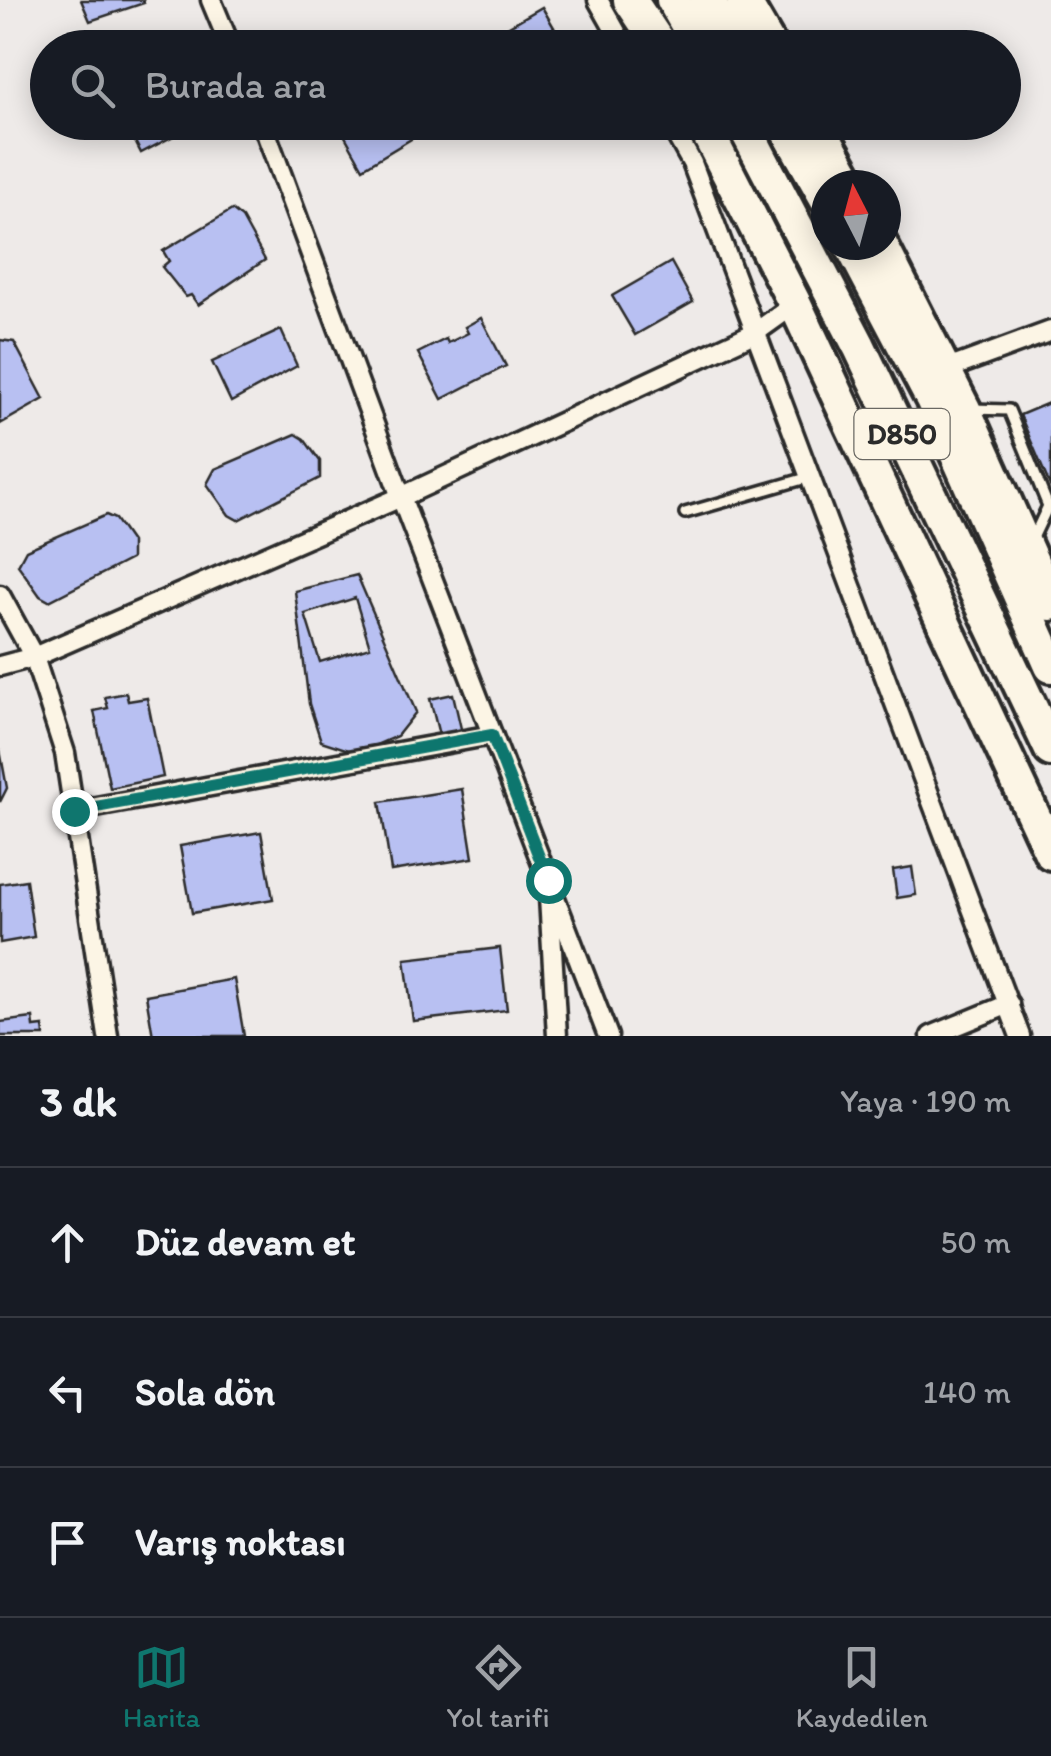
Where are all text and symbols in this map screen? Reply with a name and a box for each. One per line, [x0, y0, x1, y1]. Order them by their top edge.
search box [30, 30, 1021, 140]
icon: search [65, 58, 120, 113]
text: Burada ara [145, 62, 327, 108]
north arrow [811, 170, 901, 260]
road number: D850 [854, 409, 950, 459]
route end [52, 789, 98, 835]
route start [526, 858, 572, 904]
text: 3 dk [40, 1076, 117, 1127]
text: Yaya · 190 m [840, 1082, 1011, 1120]
icon: ahead [40, 1215, 95, 1270]
text: Düz devam et [135, 1219, 355, 1265]
text: 50 m [940, 1223, 1011, 1261]
icon: left [40, 1365, 95, 1420]
text: Sola dön [135, 1369, 275, 1415]
text: 140 m [923, 1373, 1011, 1411]
icon: arrive [40, 1515, 95, 1570]
text: Varış noktası [135, 1519, 346, 1565]
tab: Harita [123, 1640, 200, 1734]
tab: Yol tarifi [447, 1640, 549, 1734]
tab: Kaydedilen [796, 1640, 928, 1734]

